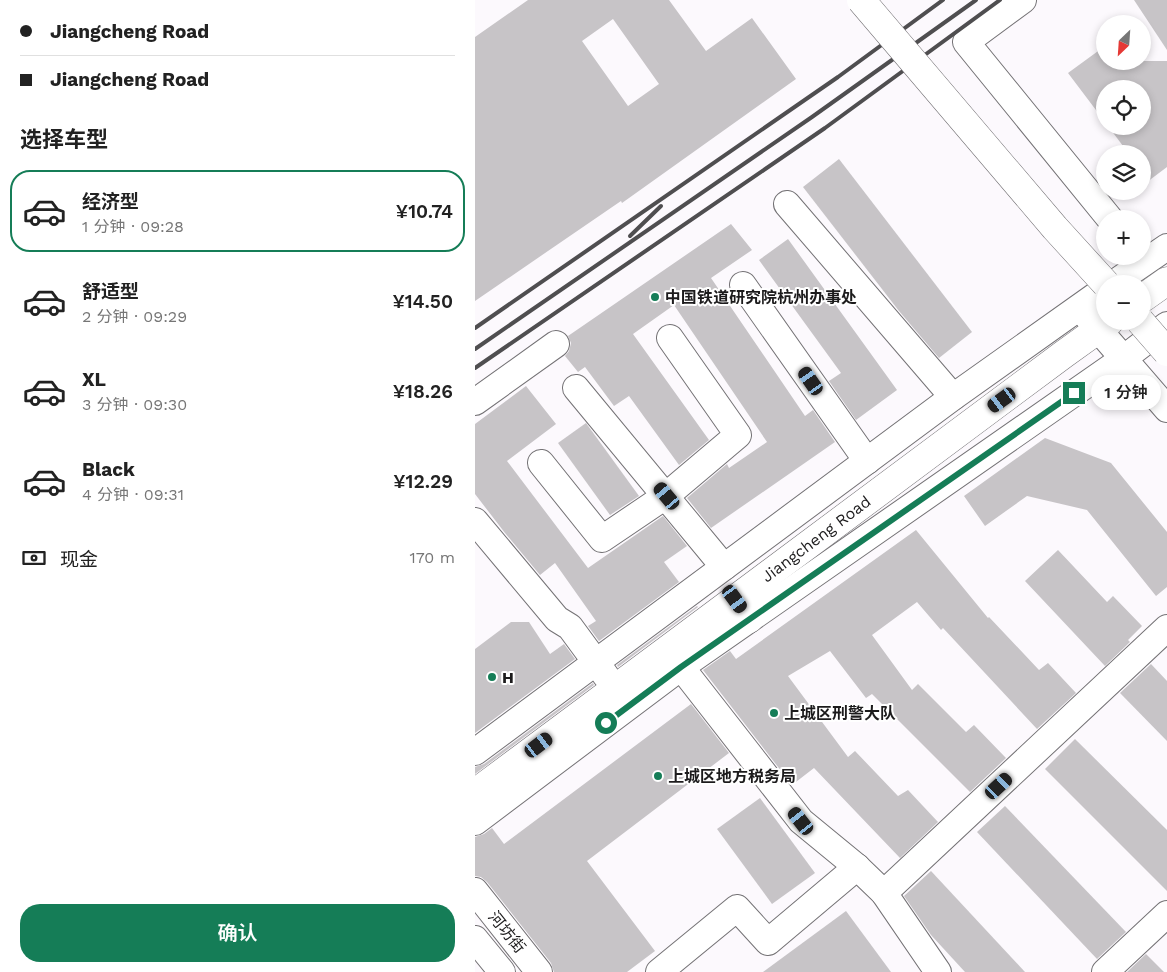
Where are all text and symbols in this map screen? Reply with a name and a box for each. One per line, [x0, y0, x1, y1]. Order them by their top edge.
north arrow [1096, 15, 1151, 70]
map controls [1096, 15, 1151, 330]
text: Jiangcheng Road [50, 20, 209, 43]
text: Jiangcheng Road [50, 68, 209, 91]
button: locate [1096, 80, 1151, 135]
text: 选择车型 [20, 127, 108, 152]
button: layers [1096, 145, 1151, 200]
icon: car [22, 189, 67, 234]
text: 经济型 [82, 190, 139, 213]
text: ¥10.74 [396, 200, 453, 223]
button: + [1096, 210, 1151, 265]
text: 1 分钟 · 09:28 [82, 217, 184, 236]
button: − [1096, 275, 1151, 330]
icon: car [22, 279, 67, 324]
text: 舒适型 [82, 280, 139, 303]
place label: 中国铁道研究院杭州办事处 [665, 288, 857, 307]
text: ¥14.50 [392, 290, 453, 313]
marker: 中国铁道研究院杭州办事处 [649, 291, 661, 303]
text: 2 分钟 · 09:29 [82, 307, 187, 326]
car [796, 364, 825, 398]
text: XL [82, 368, 106, 391]
icon: car [22, 369, 67, 414]
callout: 1 分钟 [1091, 376, 1161, 410]
text: ¥18.26 [393, 380, 453, 403]
route end [1063, 382, 1085, 404]
text: 1 分钟 [1104, 383, 1148, 402]
car [985, 385, 1018, 415]
text: 3 分钟 · 09:30 [82, 395, 187, 414]
text: Black [82, 458, 135, 481]
icon: car [22, 459, 67, 504]
text: ¥12.29 [393, 470, 453, 493]
car [651, 480, 682, 512]
text: 4 分钟 · 09:31 [82, 485, 184, 504]
street label: Jiangcheng Road [758, 492, 874, 586]
icon: cash [20, 544, 48, 572]
text: 现金 [60, 548, 98, 571]
text: 170 m [409, 548, 455, 567]
car [720, 582, 749, 616]
place label: H [502, 668, 514, 687]
marker: H [486, 671, 498, 683]
place label: 上城区刑警大队 [784, 704, 896, 723]
marker: 上城区刑警大队 [768, 707, 780, 719]
route start [595, 712, 617, 734]
car [522, 730, 555, 760]
place label: 上城区地方税务局 [668, 767, 796, 786]
marker: 上城区地方税务局 [652, 770, 664, 782]
car [982, 770, 1015, 802]
car [785, 805, 816, 837]
button: 确认 [20, 904, 455, 962]
street label: 河坊街 [485, 907, 529, 957]

